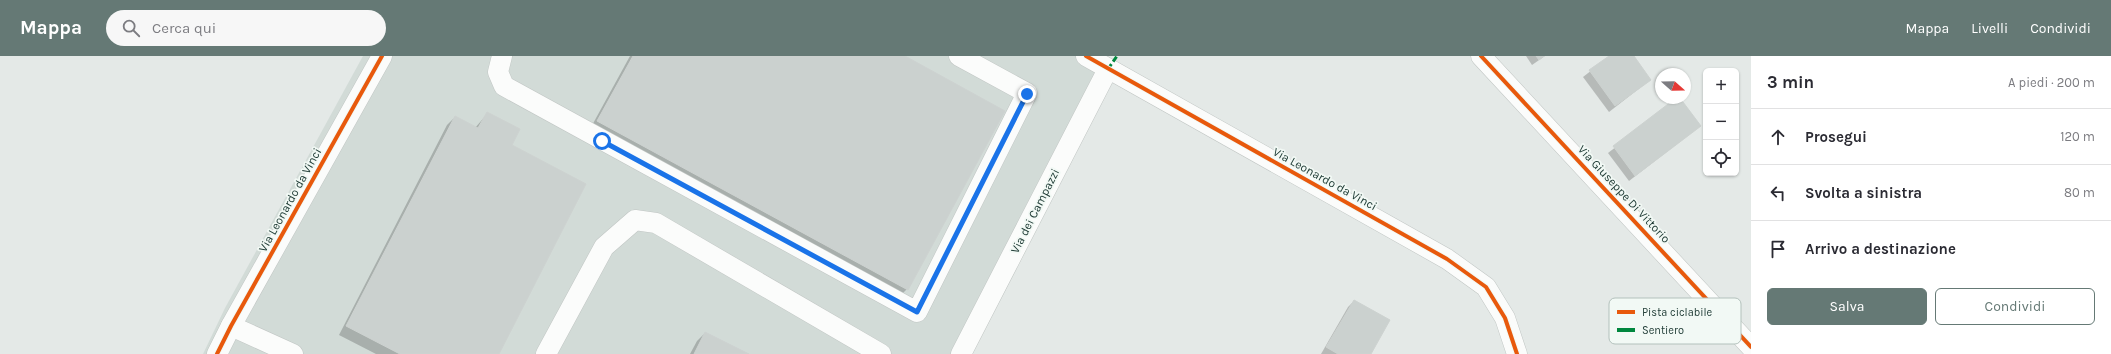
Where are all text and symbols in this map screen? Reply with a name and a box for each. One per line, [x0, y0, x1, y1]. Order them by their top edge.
search box [106, 10, 386, 46]
text: Mappa [20, 17, 82, 39]
icon: search [120, 17, 142, 39]
text: Cerca qui [152, 19, 216, 37]
text: Mappa [1906, 20, 1949, 37]
text: Livelli [1971, 20, 2008, 37]
text: Condividi [2030, 20, 2091, 37]
north arrow [1655, 68, 1691, 104]
map controls [1703, 68, 1739, 176]
button: + [1703, 68, 1739, 104]
text: 3 min [1767, 72, 1814, 92]
text: A piedi · 200 m [2008, 75, 2095, 90]
route end [1018, 85, 1036, 103]
button: − [1703, 104, 1739, 140]
icon: ahead [1767, 126, 1789, 148]
text: Prosegui [1805, 128, 1867, 146]
text: 120 m [2060, 129, 2095, 144]
route start [593, 132, 611, 150]
button: locate [1703, 140, 1739, 176]
street label: Via Giuseppe Di Vittorio [1575, 142, 1673, 246]
street label: Via Leonardo da Vinci [1271, 145, 1379, 213]
street label: Via Leonardo da Vinci [256, 146, 324, 254]
street label: Via dei Campazzi [1008, 166, 1062, 256]
icon: left [1767, 182, 1789, 204]
text: Svolta a sinistra [1805, 184, 1922, 202]
text: 80 m [2064, 185, 2095, 200]
icon: arrive [1767, 238, 1789, 260]
text: Arrivo a destinazione [1805, 240, 1956, 258]
button: Salva [1767, 288, 1927, 325]
button: Condividi [1935, 288, 2095, 325]
legend [1609, 298, 1741, 344]
text: Pista ciclabile [1642, 306, 1713, 319]
text: Sentiero [1642, 324, 1684, 337]

